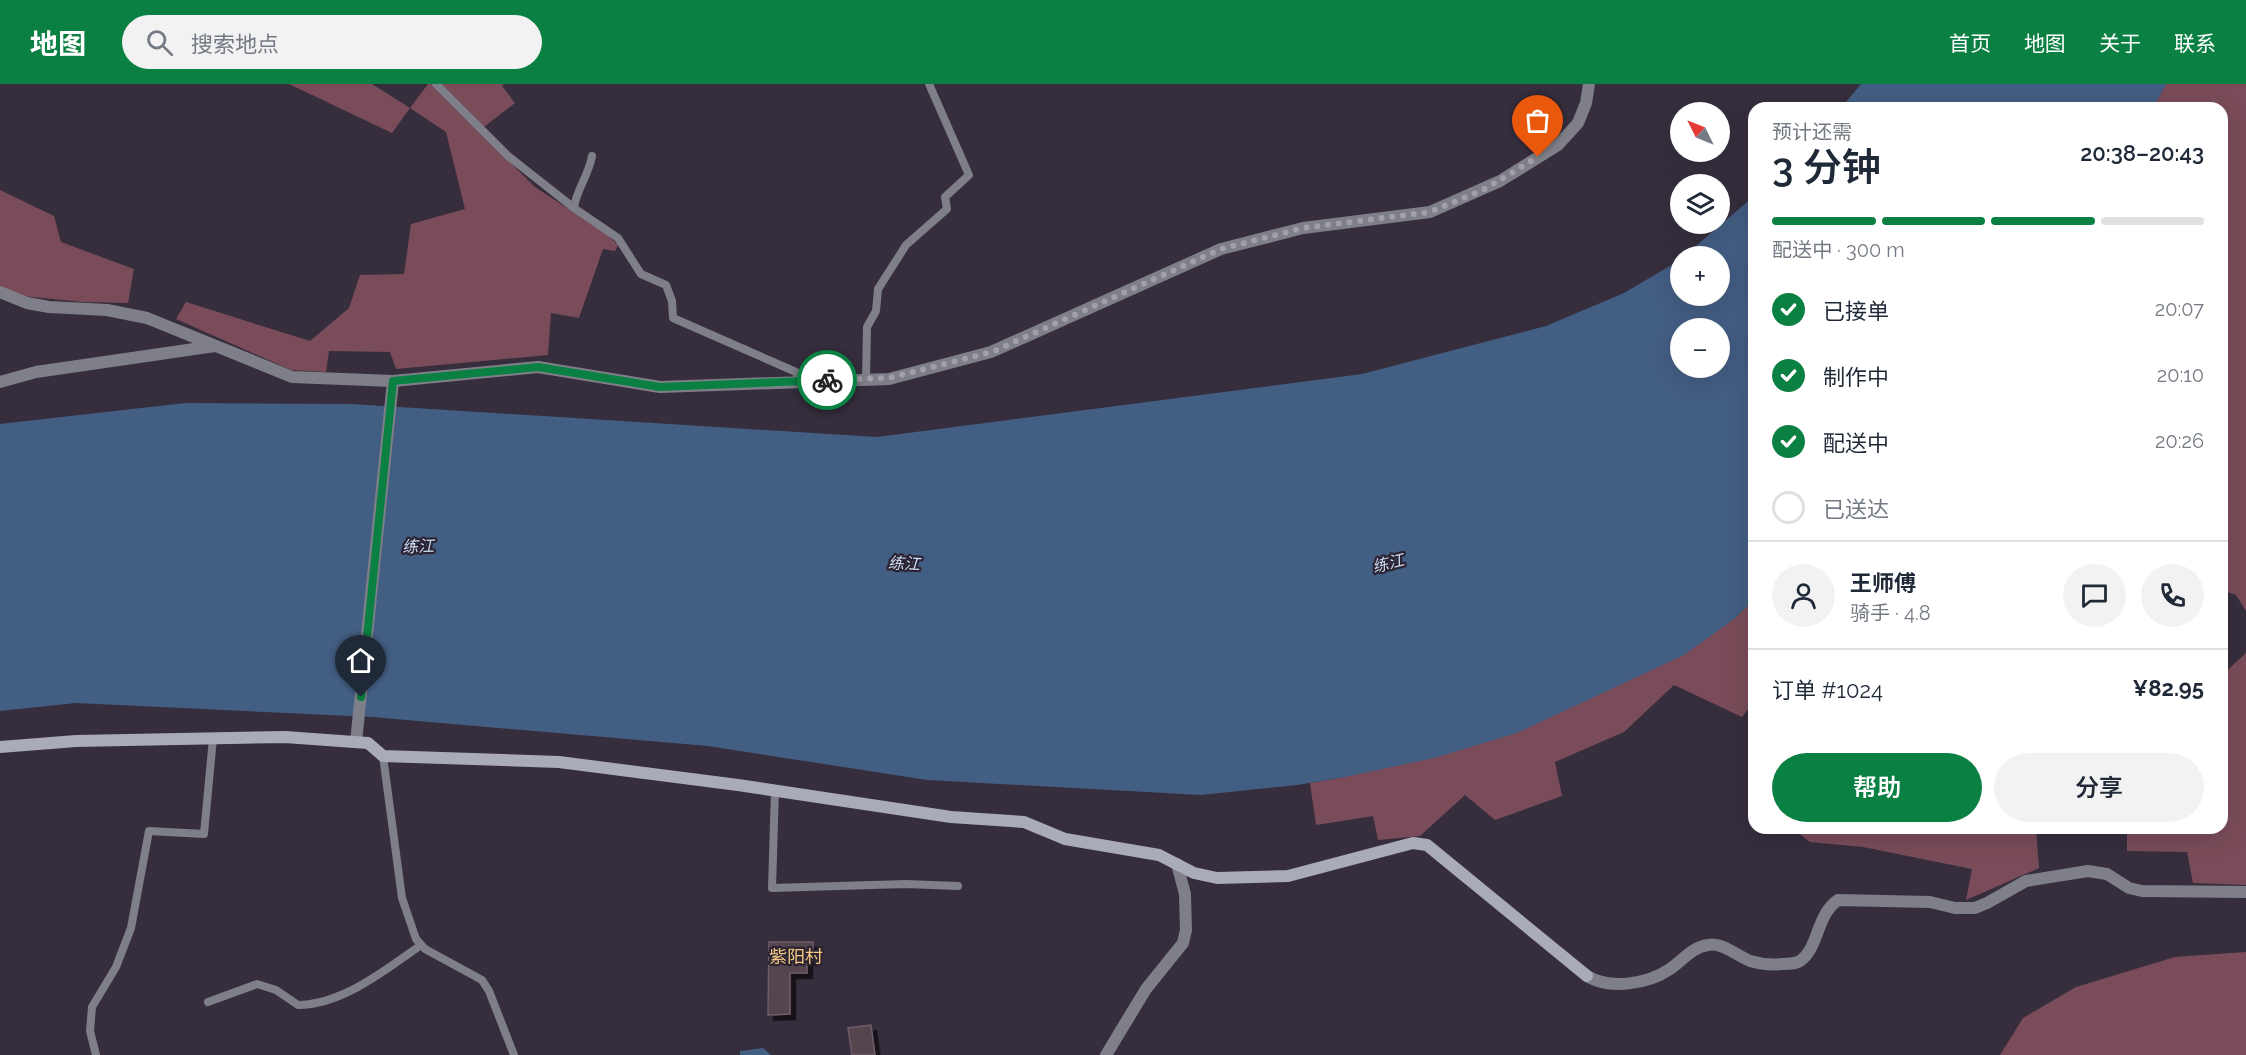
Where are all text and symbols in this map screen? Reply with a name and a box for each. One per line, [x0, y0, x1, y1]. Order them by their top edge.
search box [122, 15, 542, 69]
icon: search [143, 26, 176, 59]
text: 地图 [30, 28, 86, 61]
text: 搜索地点 [191, 31, 279, 57]
text: 首页 [1949, 31, 1991, 56]
text: 地图 [2024, 31, 2066, 56]
text: 关于 [2099, 31, 2141, 56]
text: 联系 [2174, 31, 2216, 56]
pin [1512, 95, 1563, 157]
north arrow [1670, 102, 1730, 162]
map controls [1670, 102, 1730, 378]
icon: bag [1521, 104, 1554, 137]
text: 预计还需 [1772, 120, 1852, 144]
text: 20:38–20:43 [2080, 140, 2204, 166]
text: 3 分钟 [1772, 144, 1881, 190]
button: layers [1670, 174, 1730, 234]
text: 配送中 · 300 m [1772, 238, 1905, 262]
button: + [1670, 246, 1730, 306]
icon: check [1772, 293, 1805, 326]
text: 20:07 [2155, 297, 2204, 321]
text: 已接单 [1823, 298, 1889, 324]
button: − [1670, 318, 1730, 378]
courier [797, 350, 857, 410]
icon: check [1772, 359, 1805, 392]
text: 20:10 [2157, 363, 2204, 387]
icon: bike [811, 364, 844, 397]
text: 制作中 [1823, 364, 1889, 390]
icon: check [1772, 425, 1805, 458]
text: 20:26 [2155, 429, 2204, 453]
text: 配送中 [1823, 430, 1889, 456]
text: 已送达 [1823, 496, 1889, 522]
water label: 练江 [402, 536, 436, 557]
water label: 练江 [1370, 550, 1408, 577]
water label: 练江 [887, 553, 922, 574]
button: person [1772, 564, 1835, 627]
button: chat [2063, 564, 2126, 627]
button: phone [2141, 564, 2204, 627]
text: 王师傅 [1850, 570, 1916, 596]
text: 骑手 · 4.8 [1850, 601, 1931, 625]
pin [335, 635, 386, 697]
icon: home [344, 644, 377, 677]
text: ¥82.95 [2133, 675, 2204, 701]
text: 订单 #1024 [1772, 677, 1883, 703]
button: 帮助 [1772, 753, 1982, 822]
button: 分享 [1994, 753, 2204, 822]
district label: 紫阳村 [769, 946, 823, 967]

